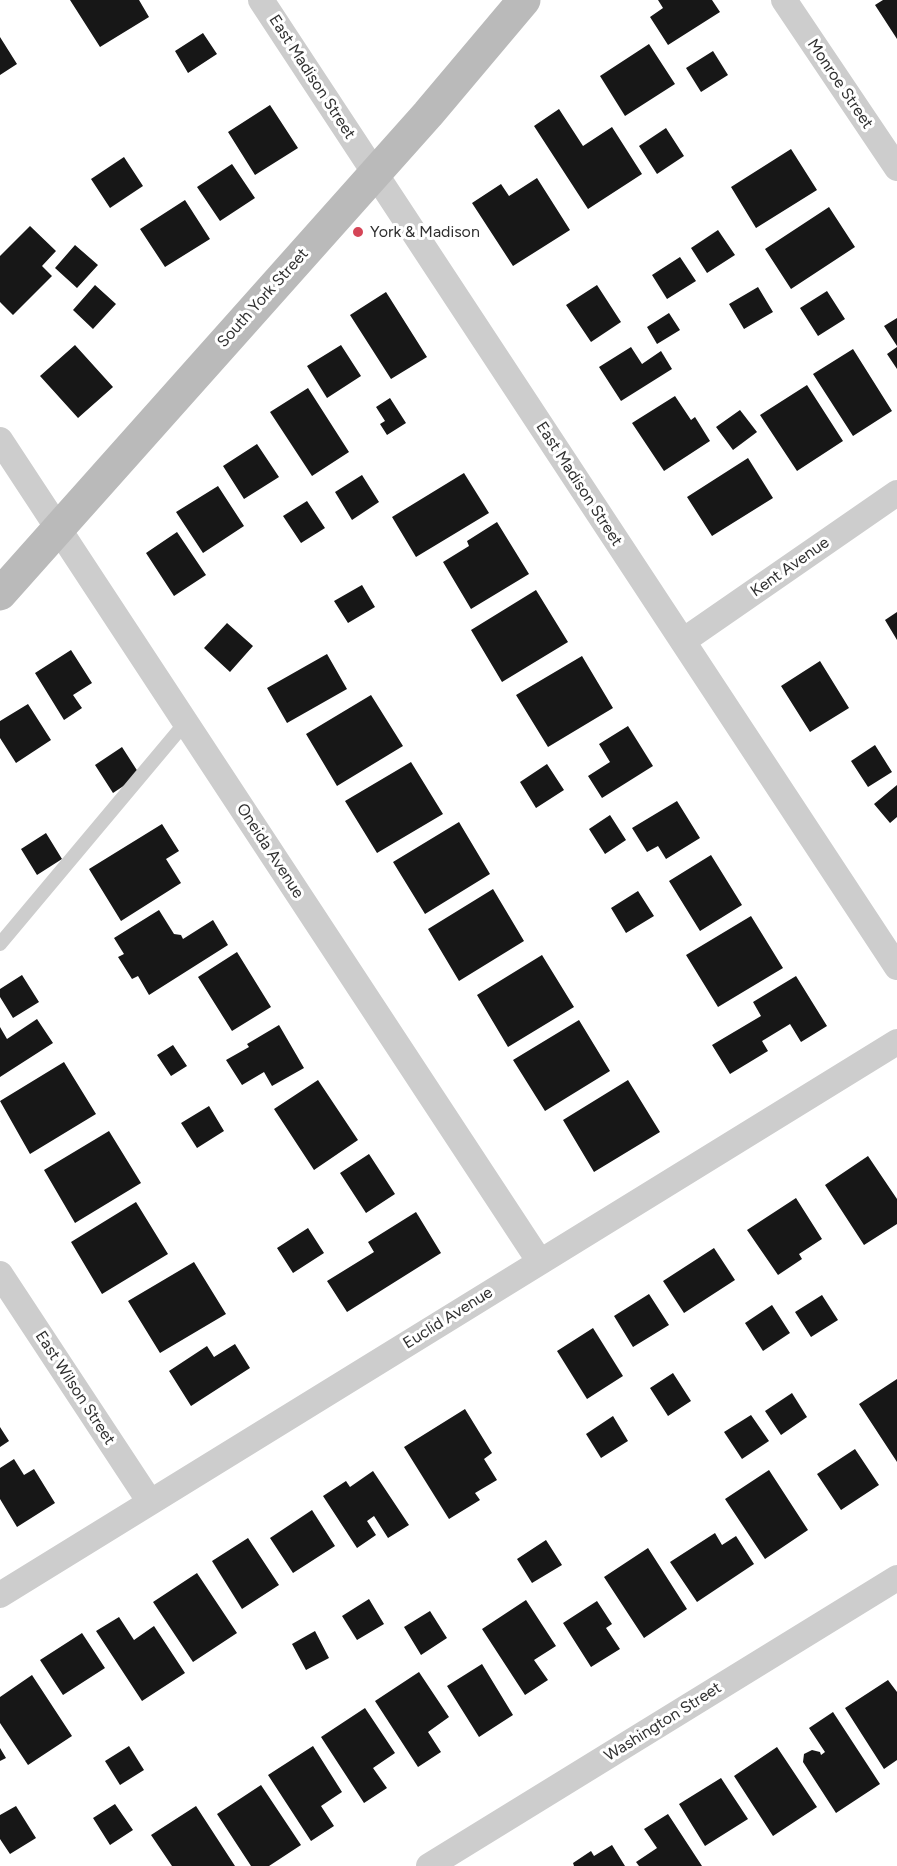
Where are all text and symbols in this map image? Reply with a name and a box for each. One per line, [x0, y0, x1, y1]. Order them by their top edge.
street label: East Madison Street [265, 11, 359, 143]
street label: Monroe Street [803, 36, 877, 132]
place label: York & Madison [370, 222, 480, 242]
marker: York & Madison [351, 225, 365, 239]
street label: South York Street [213, 244, 313, 352]
street label: East Madison Street [532, 418, 626, 550]
street label: Kent Avenue [747, 533, 833, 601]
street label: Oneida Avenue [232, 800, 308, 902]
street label: Euclid Avenue [400, 1283, 496, 1353]
street label: East Wilson Street [31, 1327, 119, 1449]
street label: Washington Street [601, 1678, 725, 1766]

